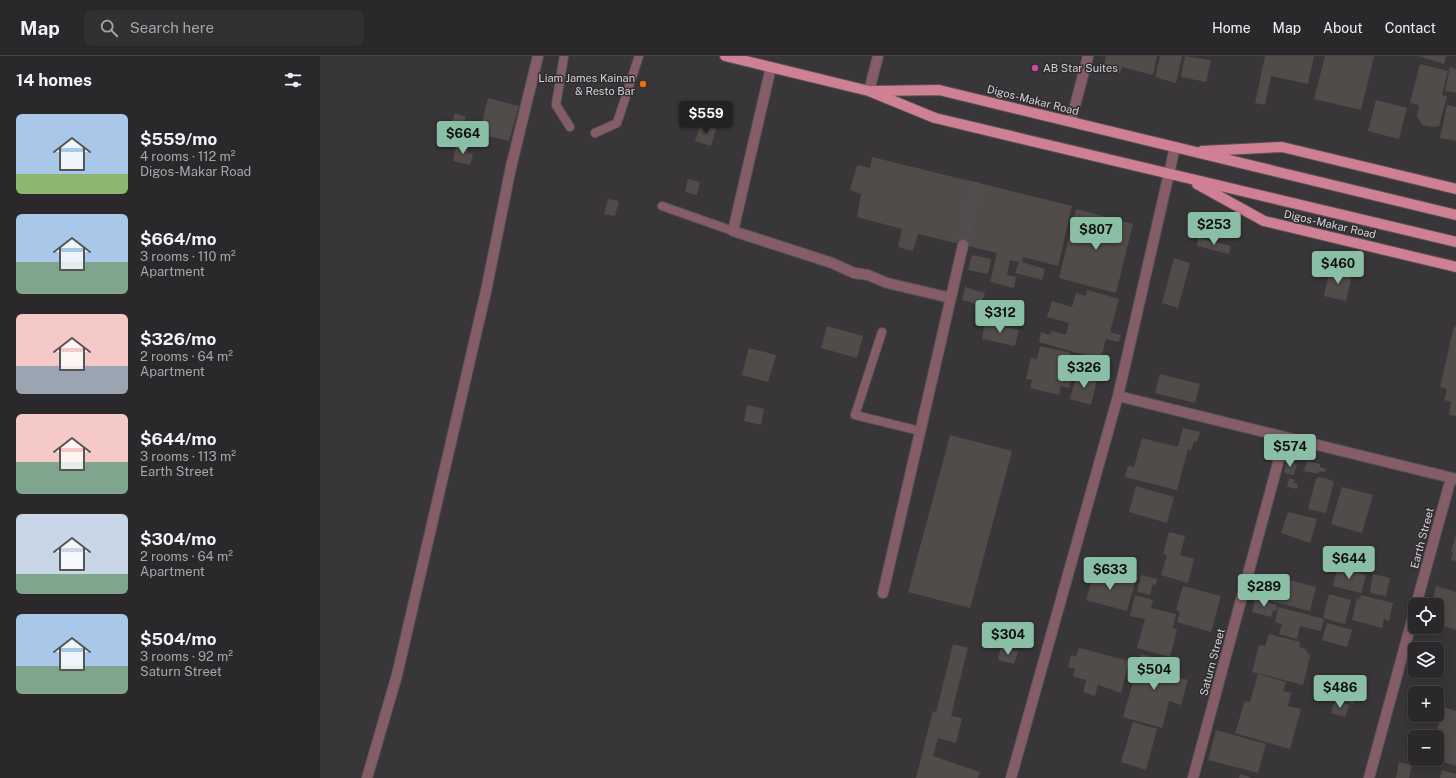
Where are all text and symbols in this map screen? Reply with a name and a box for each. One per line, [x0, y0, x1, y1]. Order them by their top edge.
search box [84, 10, 364, 46]
text: Map [20, 17, 60, 39]
icon: search [98, 17, 120, 39]
text: Search here [130, 19, 214, 36]
text: Home [1212, 20, 1251, 36]
text: Map [1273, 20, 1301, 36]
text: About [1323, 20, 1363, 36]
text: Contact [1385, 20, 1436, 36]
place label: AB Star Suites [1043, 62, 1118, 74]
marker: AB Star Suites [1030, 63, 1040, 73]
icon: filters [282, 69, 304, 91]
text: 14 homes [16, 70, 92, 90]
place label: Liam James Kainan & Resto Bar [538, 72, 635, 97]
marker: Liam James Kainan & Resto Bar [638, 79, 648, 89]
street label: Digos-Makar Road [986, 83, 1080, 117]
pin: $559 [682, 101, 730, 135]
text: $559 [689, 106, 723, 121]
pin: $664 [439, 121, 487, 155]
text: $664 [446, 126, 480, 141]
text: $559/mo [140, 129, 217, 149]
icon: home [48, 130, 96, 178]
text: 4 rooms · 112 m² [140, 149, 235, 164]
text: Digos-Makar Road [140, 164, 251, 179]
street label: Digos-Makar Road [1283, 208, 1377, 240]
pin: $253 [1190, 212, 1238, 246]
pin: $807 [1072, 217, 1120, 251]
text: $253 [1197, 217, 1231, 232]
text: $807 [1079, 222, 1113, 237]
text: $664/mo [140, 229, 217, 249]
icon: home [48, 230, 96, 278]
text: 3 rooms · 110 m² [140, 249, 236, 264]
pin: $460 [1314, 251, 1362, 285]
text: $460 [1321, 256, 1355, 271]
text: Apartment [140, 264, 205, 279]
pin: $312 [976, 300, 1024, 334]
text: $312 [984, 305, 1016, 320]
text: $326/mo [140, 329, 216, 349]
icon: home [48, 330, 96, 378]
text: 2 rooms · 64 m² [140, 349, 233, 364]
pin: $326 [1060, 355, 1108, 389]
text: $326 [1067, 360, 1101, 375]
text: Apartment [140, 364, 205, 379]
text: $644/mo [140, 429, 217, 449]
icon: home [48, 430, 96, 478]
pin: $574 [1266, 434, 1314, 468]
text: $574 [1273, 439, 1307, 454]
text: 3 rooms · 113 m² [140, 449, 236, 464]
text: Earth Street [140, 464, 214, 479]
street label: Earth Street [1408, 506, 1436, 570]
text: $304/mo [140, 529, 216, 549]
icon: home [48, 530, 96, 578]
pin: $644 [1325, 546, 1373, 580]
text: 2 rooms · 64 m² [140, 549, 233, 564]
text: $644 [1332, 551, 1366, 566]
pin: $633 [1086, 557, 1134, 591]
text: $633 [1093, 562, 1127, 577]
text: Apartment [140, 564, 205, 579]
pin: $289 [1240, 574, 1288, 608]
text: $289 [1247, 579, 1281, 594]
map controls [1408, 598, 1444, 766]
button: locate [1408, 598, 1444, 634]
pin: $304 [984, 622, 1032, 656]
text: $304 [991, 627, 1025, 642]
street label: Saturn Street [1197, 627, 1227, 697]
text: $504/mo [140, 629, 217, 649]
icon: home [48, 630, 96, 678]
button: layers [1408, 642, 1444, 678]
text: 3 rooms · 92 m² [140, 649, 233, 664]
pin: $504 [1130, 657, 1178, 691]
text: $504 [1137, 662, 1171, 677]
text: Saturn Street [140, 664, 222, 679]
pin: $486 [1316, 675, 1364, 709]
text: $486 [1323, 680, 1357, 695]
button: + [1408, 686, 1444, 722]
button: − [1408, 730, 1444, 766]

